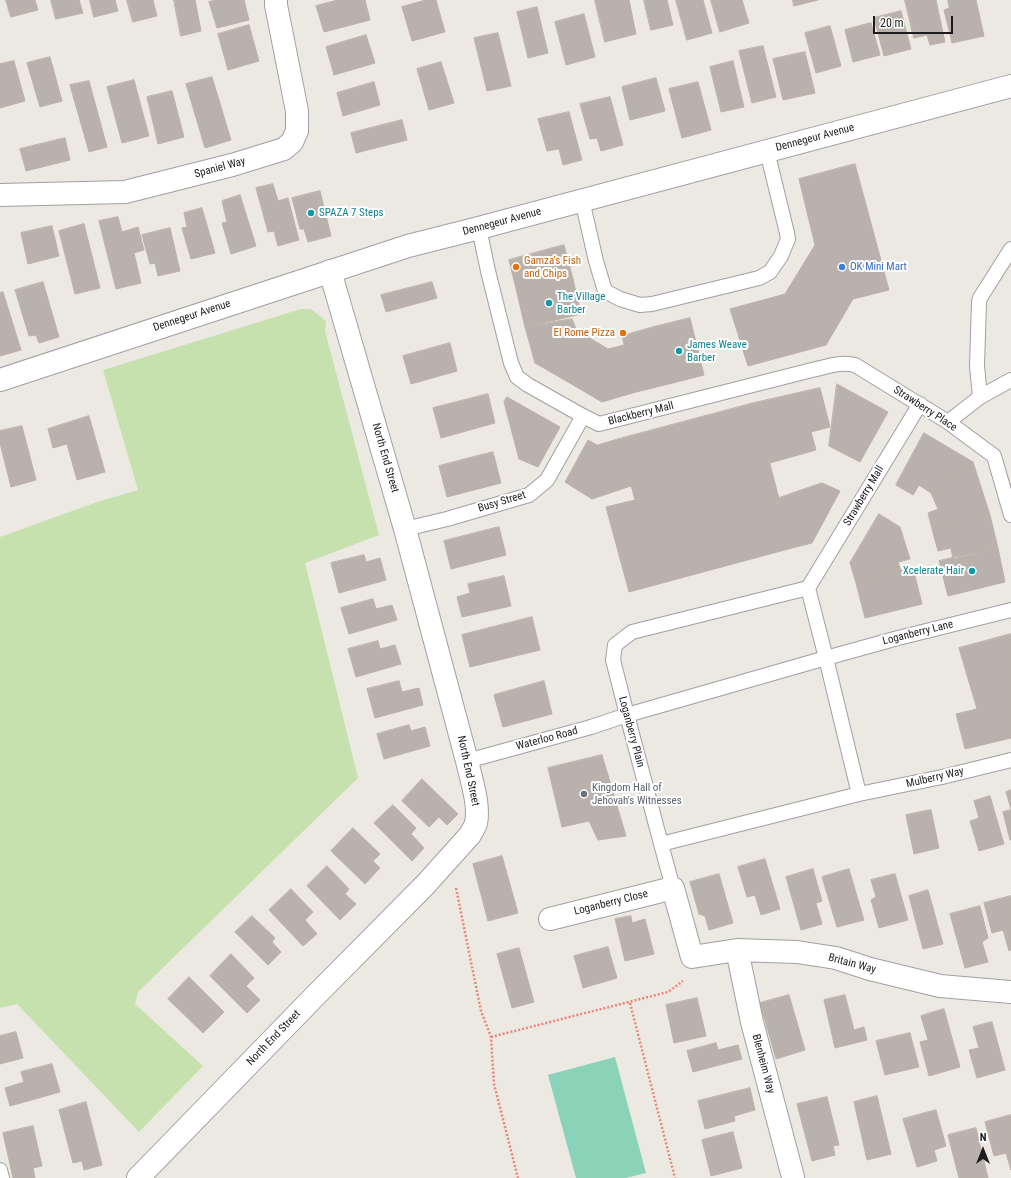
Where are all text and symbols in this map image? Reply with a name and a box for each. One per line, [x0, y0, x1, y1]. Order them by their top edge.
scale bar [875, 8, 955, 34]
text: 20 m [880, 16, 904, 30]
street label: Dennegeur Avenue [774, 121, 856, 155]
street label: Spaniel Way [193, 155, 247, 181]
street label: Dennegeur Avenue [461, 205, 543, 239]
place label: SPAZA 7 Steps [319, 206, 384, 220]
marker: SPAZA 7 Steps [306, 208, 316, 218]
place label: Gamza's Fish and Chips [524, 254, 581, 280]
place label: OK Mini Mart [850, 260, 907, 274]
marker: Gamza's Fish and Chips [511, 262, 521, 272]
marker: OK Mini Mart [837, 262, 847, 272]
place label: The Village Barber [557, 290, 605, 316]
street label: Dennegeur Avenue [152, 297, 232, 335]
marker: The Village Barber [544, 298, 554, 308]
place label: El Rome Pizza [554, 326, 615, 340]
marker: El Rome Pizza [618, 328, 628, 338]
place label: James Weave Barber [687, 338, 747, 364]
marker: James Weave Barber [674, 346, 684, 356]
street label: Strawberry Place [891, 384, 959, 434]
street label: Blackberry Mall [607, 399, 675, 429]
street label: North End Street [369, 422, 401, 494]
street label: Strawberry Mall [841, 464, 887, 528]
street label: Busy Street [477, 488, 527, 516]
place label: Xcelerate Hair [903, 564, 964, 578]
marker: Xcelerate Hair [967, 566, 977, 576]
street label: Loganberry Lane [881, 618, 955, 648]
street label: Loganberry Plain [615, 695, 647, 769]
street label: Waterloo Road [515, 724, 579, 754]
street label: North End Street [454, 735, 482, 807]
street label: Mulberry Way [905, 765, 965, 791]
place label: Kingdom Hall of Jehovah's Witnesses [592, 781, 682, 807]
marker: Kingdom Hall of Jehovah's Witnesses [579, 789, 589, 799]
street label: Loganberry Close [573, 887, 649, 919]
street label: Britain Way [827, 951, 877, 977]
street label: North End Street [244, 1008, 304, 1068]
street label: Blenheim Way [749, 1033, 777, 1095]
north arrow [963, 1130, 1003, 1170]
text: N [980, 1131, 986, 1144]

